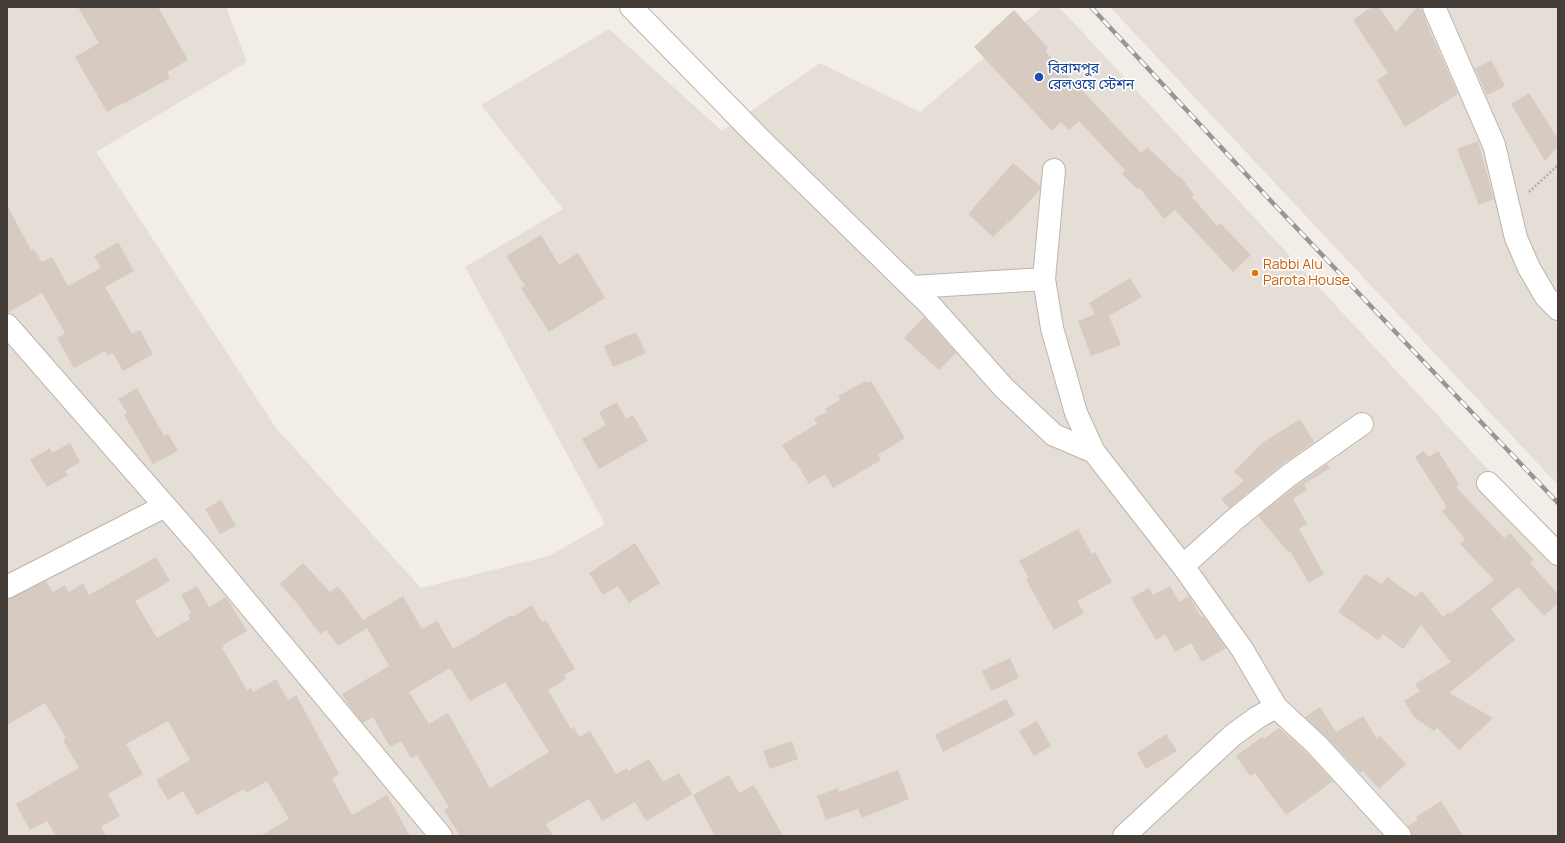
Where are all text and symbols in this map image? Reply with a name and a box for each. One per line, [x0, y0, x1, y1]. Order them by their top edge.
place label: বিরামপুর রেলওয়ে স্টেশন [1048, 61, 1134, 94]
marker: বিরামপুর রেলওয়ে স্টেশন [1033, 71, 1045, 83]
place label: Rabbi Alu Parota House [1263, 257, 1350, 290]
marker: Rabbi Alu Parota House [1250, 268, 1260, 278]

